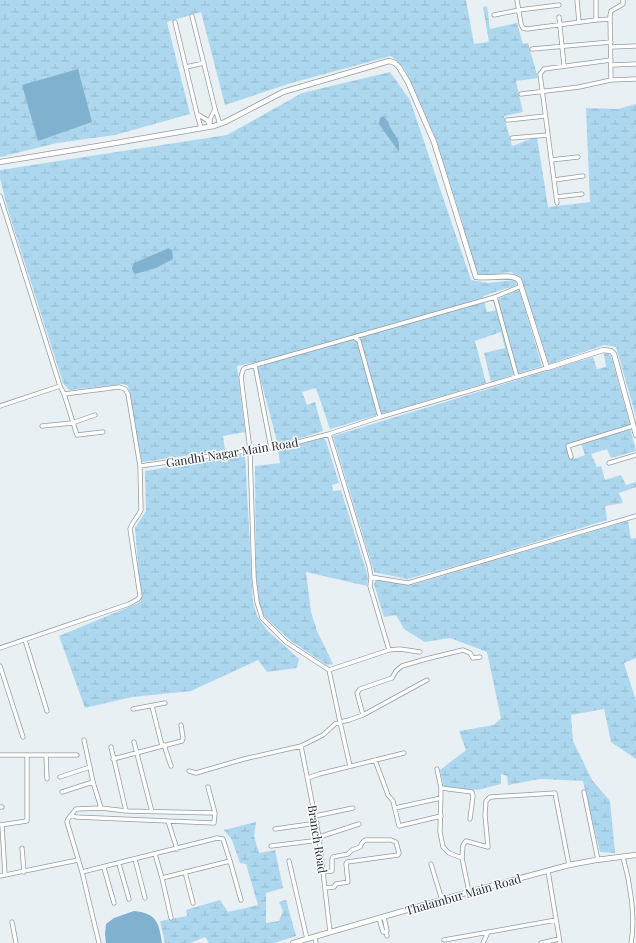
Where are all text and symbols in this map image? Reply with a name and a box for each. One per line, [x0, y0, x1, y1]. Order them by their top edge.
street label: Gandhi Nagar Main Road [165, 434, 299, 470]
street label: Branch Road [305, 804, 331, 874]
street label: Thalambur Main Road [403, 870, 523, 918]

